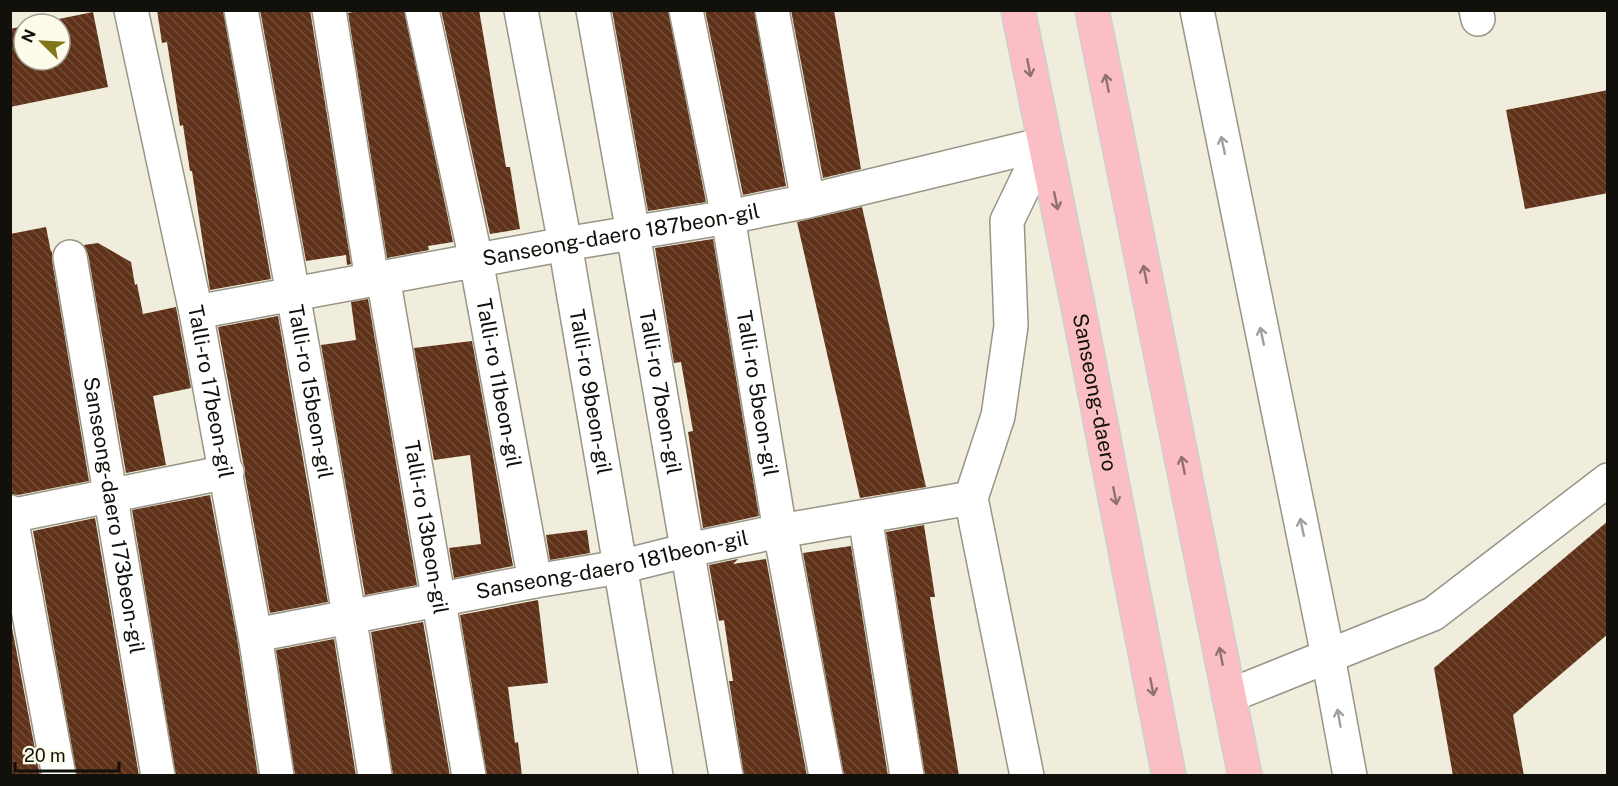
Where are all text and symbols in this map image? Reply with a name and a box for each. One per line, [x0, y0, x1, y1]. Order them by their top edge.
north arrow [12, 12, 72, 72]
text: N [18, 27, 40, 46]
one-way arrow [1024, 58, 1035, 77]
one-way arrow [1101, 73, 1112, 93]
one-way arrow [1217, 135, 1228, 155]
one-way arrow [1051, 191, 1062, 211]
street label: Sanseong-daero 187beon-gil [480, 198, 762, 271]
one-way arrow [1139, 265, 1150, 284]
street label: Talli-ro 11beon-gil [471, 296, 527, 470]
street label: Talli-ro 17beon-gil [183, 303, 239, 480]
street label: Talli-ro 15beon-gil [283, 303, 339, 481]
street label: Talli-ro 9beon-gil [564, 307, 617, 476]
street label: Talli-ro 7beon-gil [634, 308, 687, 476]
street label: Talli-ro 5beon-gil [732, 308, 784, 478]
street label: Sanseong-daero [1068, 311, 1123, 473]
one-way arrow [1256, 326, 1267, 346]
street label: Sanseong-daero 173beon-gil [79, 375, 150, 656]
street label: Talli-ro 13beon-gil [399, 438, 454, 616]
one-way arrow [1177, 456, 1188, 475]
one-way arrow [1110, 485, 1121, 505]
one-way arrow [1296, 517, 1307, 537]
street label: Sanseong-daero 181beon-gil [474, 525, 750, 604]
one-way arrow [1215, 647, 1226, 667]
one-way arrow [1147, 677, 1158, 696]
one-way arrow [1334, 709, 1345, 728]
scale bar [15, 735, 118, 773]
text: 20 m [24, 745, 66, 766]

